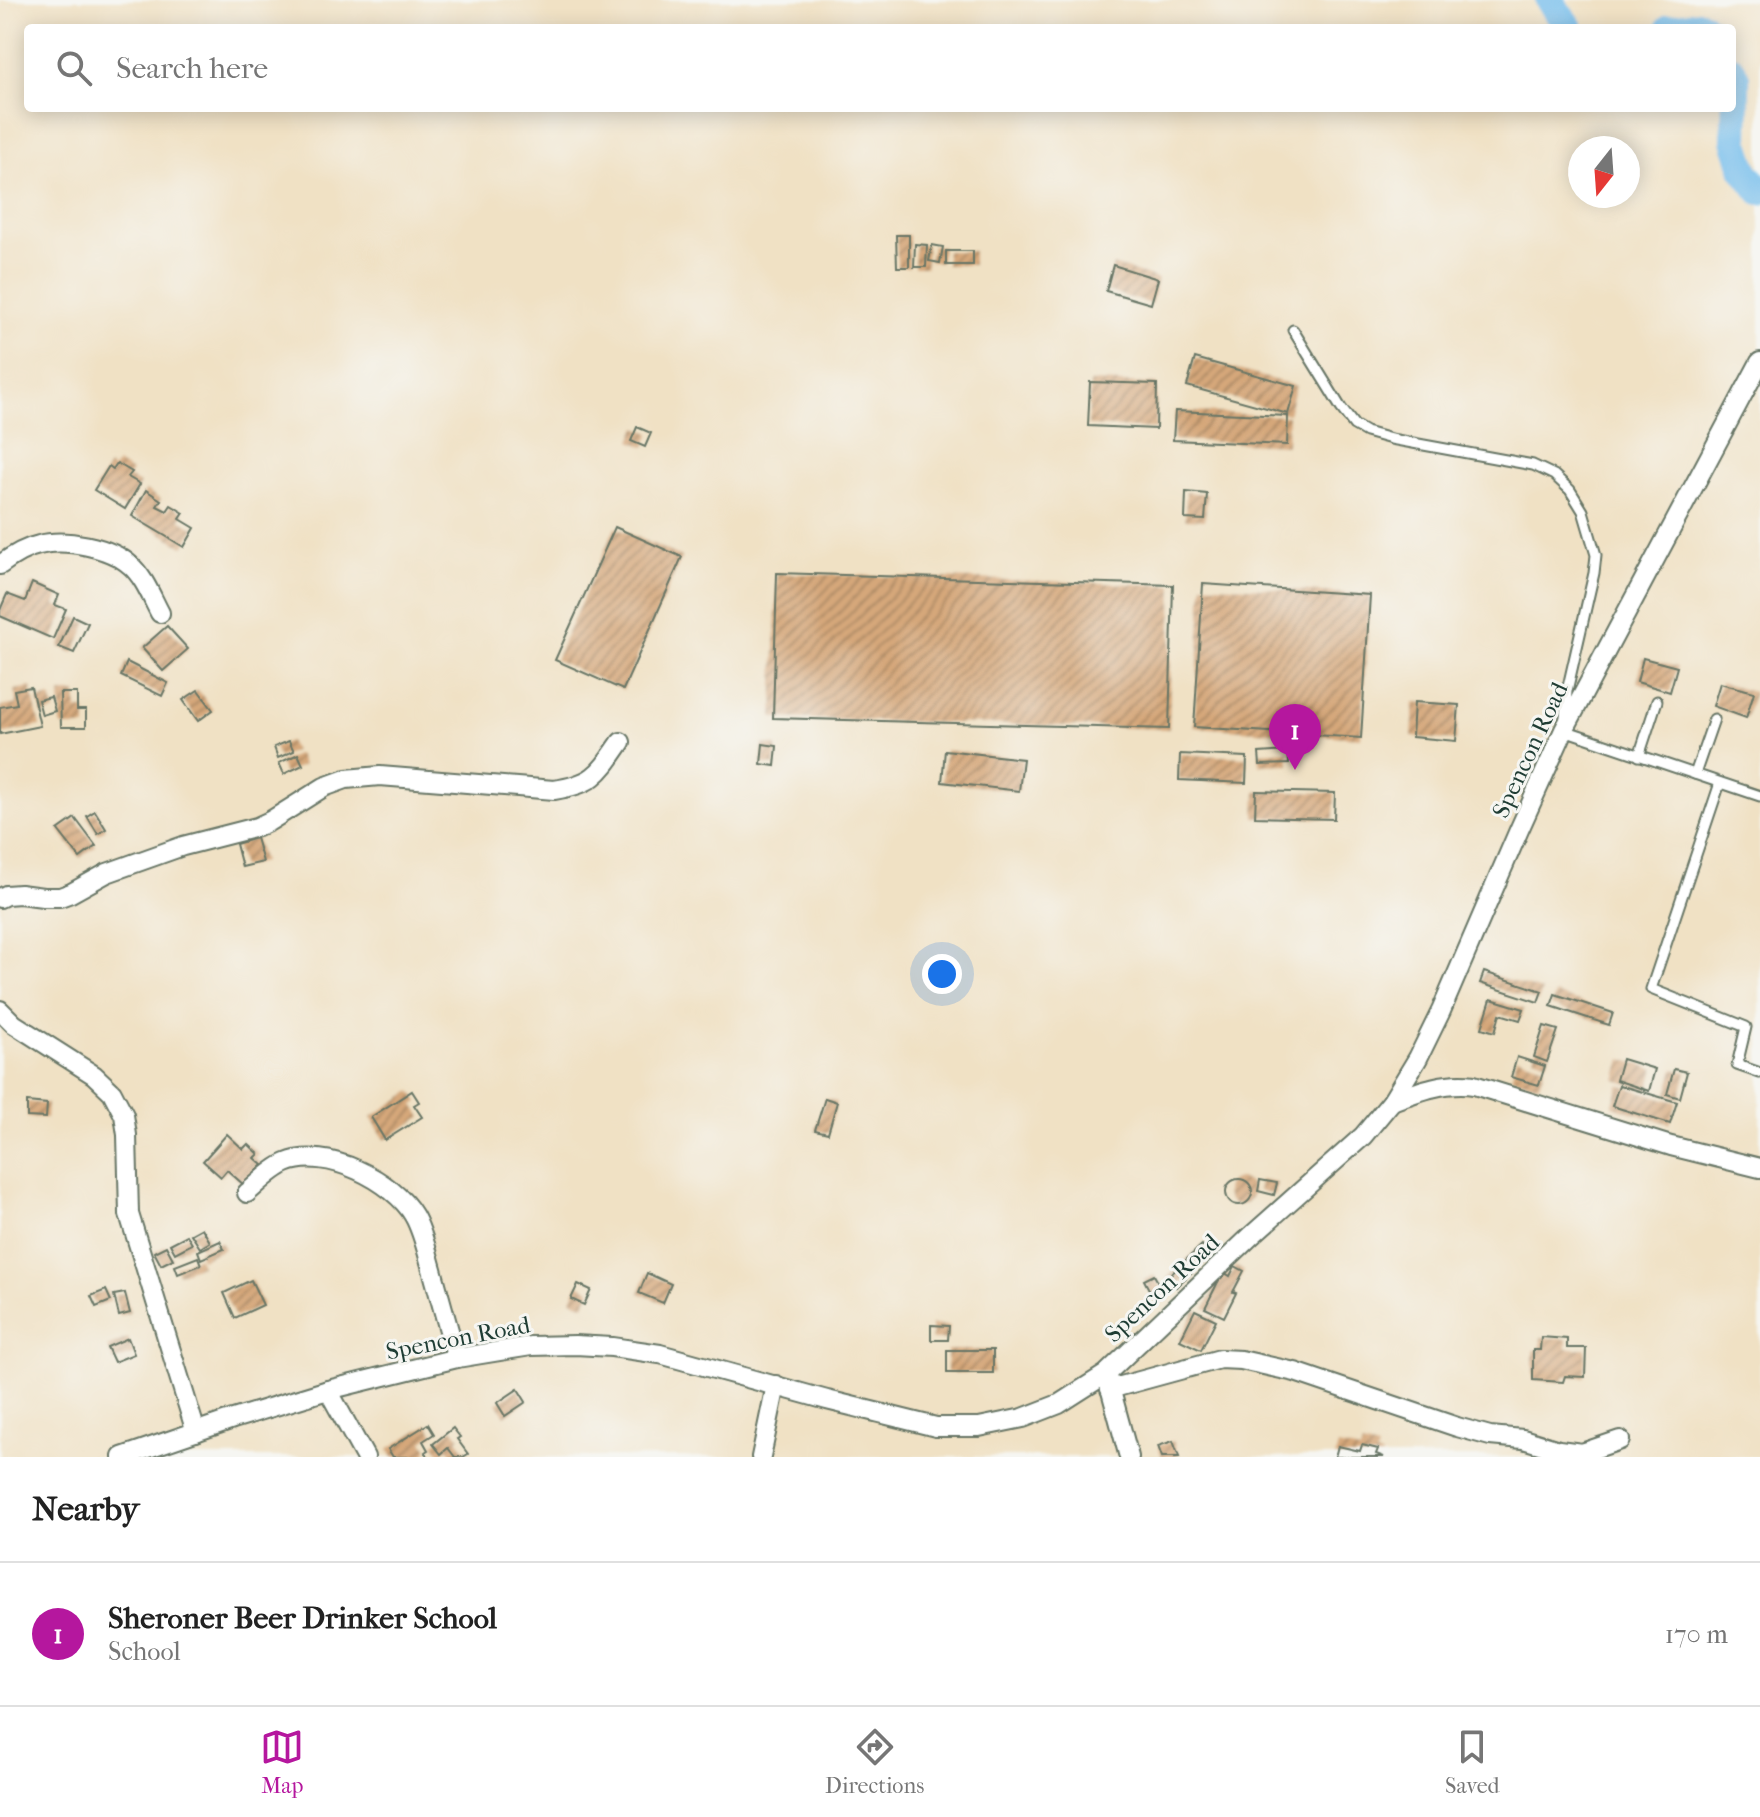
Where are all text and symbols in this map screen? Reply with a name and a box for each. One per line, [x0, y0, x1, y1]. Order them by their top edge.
search box [24, 24, 1736, 112]
icon: search [52, 46, 96, 90]
text: Search here [116, 51, 268, 86]
north arrow [1568, 136, 1640, 208]
street label: Spencon Road [1486, 677, 1574, 822]
pin: 1 [1269, 704, 1321, 770]
your location [922, 954, 962, 994]
street label: Spencon Road [1099, 1227, 1226, 1348]
street label: Spencon Road [384, 1310, 533, 1366]
text: Nearby [32, 1489, 139, 1529]
text: Sheroner Beer Drinker School [108, 1601, 497, 1636]
text: 1 [53, 1619, 63, 1650]
text: 170 m [1665, 1619, 1728, 1650]
text: School [108, 1636, 181, 1667]
tab: Map [260, 1725, 304, 1799]
tab: Directions [825, 1725, 924, 1799]
tab: Saved [1445, 1725, 1500, 1799]

